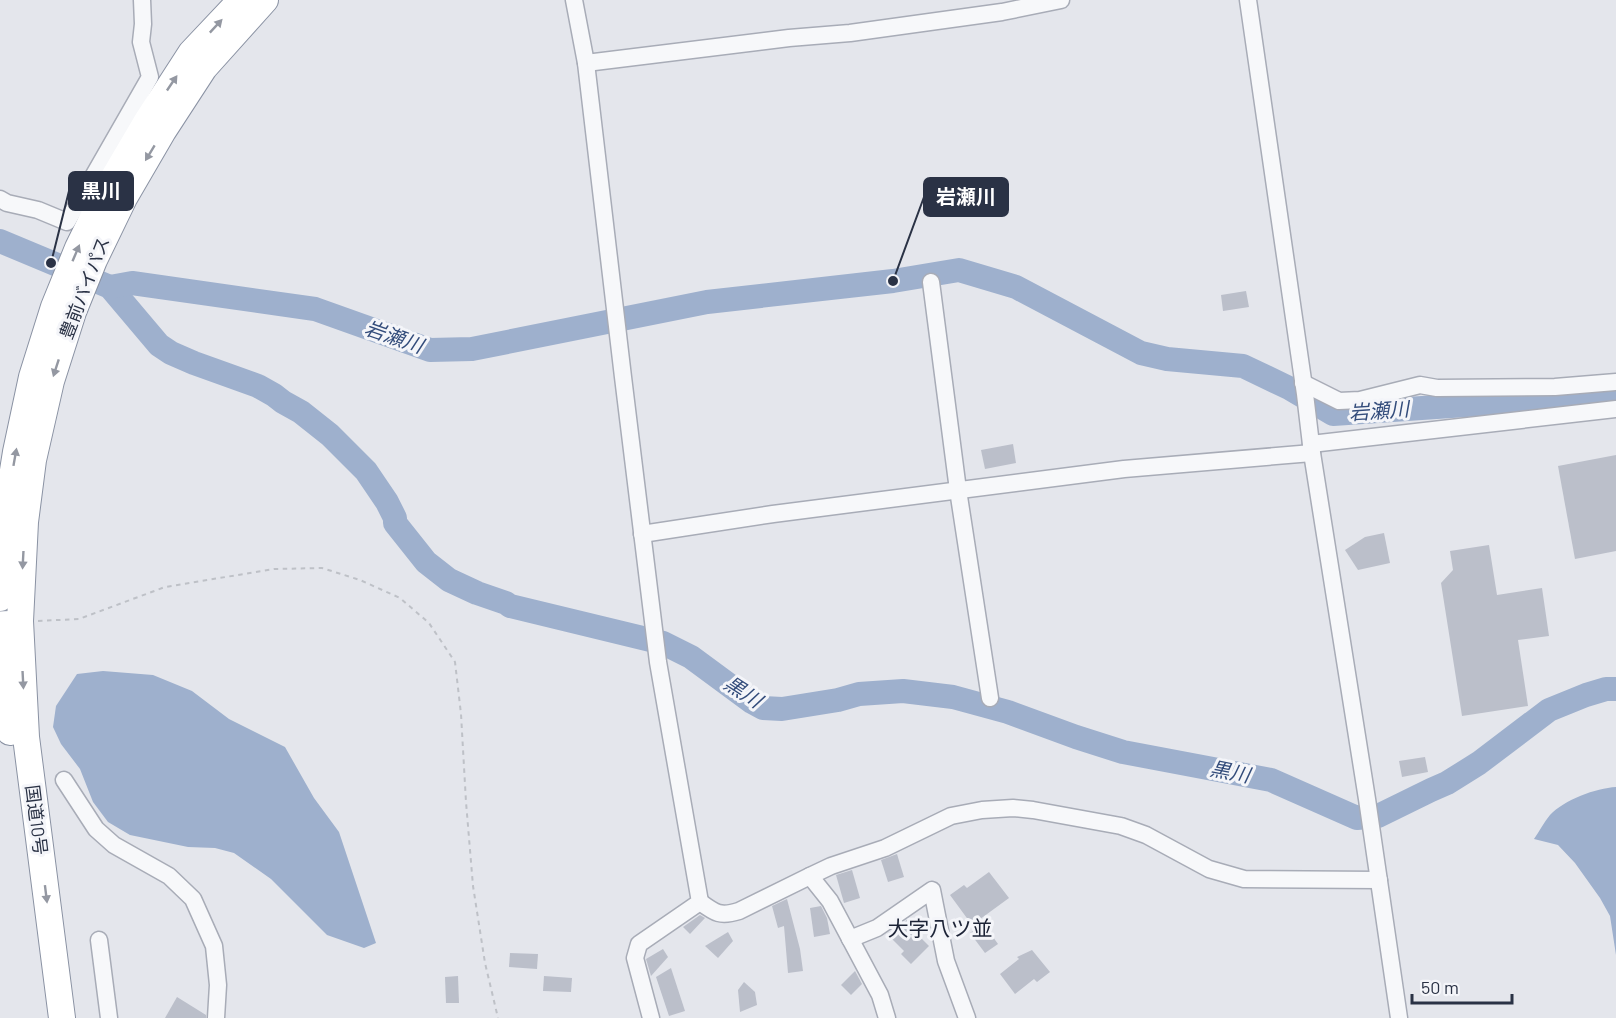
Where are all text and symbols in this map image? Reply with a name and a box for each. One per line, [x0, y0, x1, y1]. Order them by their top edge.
one-way arrow [209, 19, 223, 34]
one-way arrow [166, 76, 178, 92]
one-way arrow [145, 145, 156, 161]
callout: 黒川 [69, 172, 133, 210]
text: 黒川 [81, 178, 121, 202]
callout: 岩瀬川 [924, 178, 1008, 216]
text: 岩瀬川 [936, 184, 996, 208]
street label: 豊前バイパス [55, 233, 114, 342]
one-way arrow [71, 243, 81, 261]
water label: 岩瀬川 [362, 315, 428, 358]
one-way arrow [50, 359, 60, 377]
water label: 岩瀬川 [1348, 396, 1412, 424]
one-way arrow [11, 447, 20, 466]
one-way arrow [19, 550, 28, 569]
one-way arrow [19, 670, 28, 689]
water label: 黒川 [720, 670, 769, 713]
water label: 黒川 [1208, 755, 1254, 787]
street label: 国道10号 [22, 784, 52, 856]
one-way arrow [41, 885, 50, 904]
district label: 大字八ツ並 [888, 915, 993, 940]
scale bar [1412, 967, 1512, 1005]
text: 50 m [1421, 976, 1459, 998]

